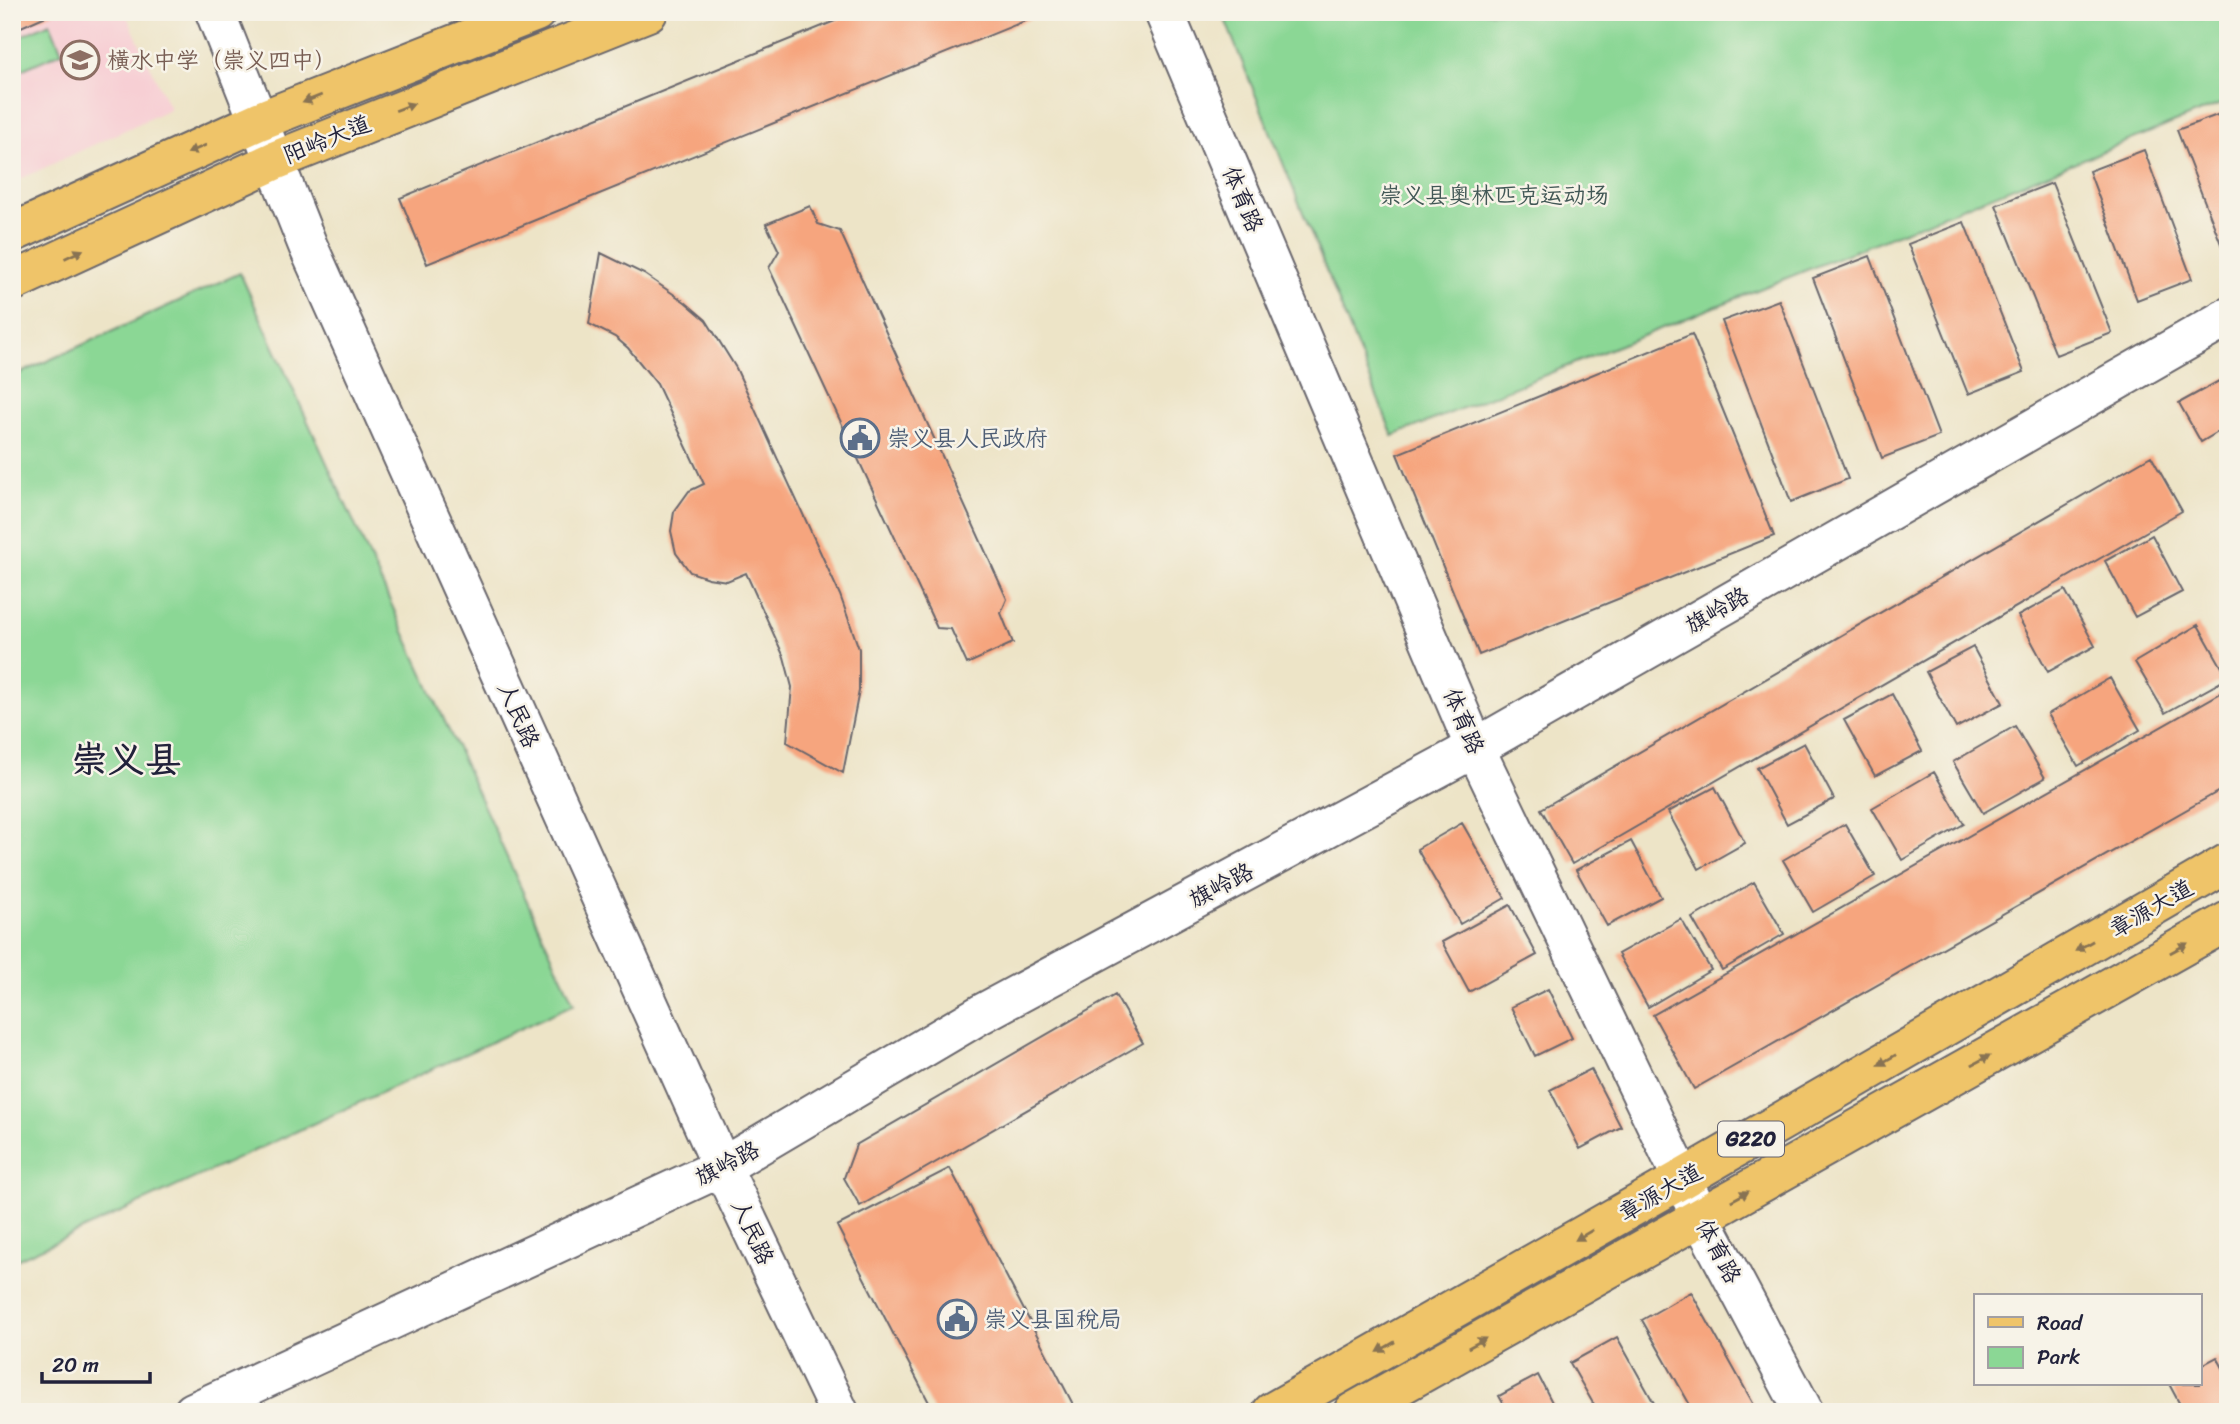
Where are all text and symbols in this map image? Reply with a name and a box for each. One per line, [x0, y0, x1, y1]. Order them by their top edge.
school or university icon: 横水中学（崇义四中） [59, 39, 101, 81]
place label: 横水中学（崇义四中） [107, 40, 337, 81]
one-way arrow [302, 93, 323, 104]
one-way arrow [395, 102, 416, 113]
street label: 阳岭大道 [277, 103, 378, 176]
one-way arrow [186, 144, 207, 155]
street label: 体育路 [1210, 159, 1275, 239]
park label: 崇义县奥林匹克运动场 [1379, 175, 1609, 216]
one-way arrow [64, 248, 84, 260]
public building icon: 崇义县人民政府 [839, 417, 881, 459]
place label: 崇义县人民政府 [887, 418, 1048, 459]
street label: 旗岭路 [1677, 575, 1757, 645]
street label: 人民路 [486, 675, 551, 755]
street label: 体育路 [1431, 681, 1496, 761]
district label: 崇义县 [71, 727, 182, 792]
street label: 旗岭路 [1181, 851, 1261, 920]
street label: 章源大道 [2101, 868, 2201, 949]
one-way arrow [2074, 940, 2093, 952]
one-way arrow [2169, 942, 2189, 954]
one-way arrow [1877, 1054, 1897, 1066]
one-way arrow [1971, 1054, 1990, 1066]
road number: G220 [1718, 1122, 1784, 1156]
street label: 旗岭路 [687, 1129, 767, 1198]
street label: 章源大道 [1610, 1152, 1710, 1233]
one-way arrow [1730, 1190, 1750, 1202]
street label: 人民路 [719, 1192, 786, 1272]
street label: 体育路 [1684, 1211, 1753, 1291]
one-way arrow [1574, 1229, 1593, 1241]
legend [1974, 1294, 2202, 1386]
public building icon: 崇义县国税局 [936, 1298, 978, 1340]
place label: 崇义县国税局 [984, 1299, 1122, 1340]
text: Road [2037, 1304, 2084, 1342]
one-way arrow [1467, 1337, 1487, 1349]
text: Park [2037, 1338, 2080, 1376]
scale bar [42, 1340, 150, 1384]
one-way arrow [1376, 1341, 1395, 1353]
text: 20 m [52, 1346, 99, 1384]

